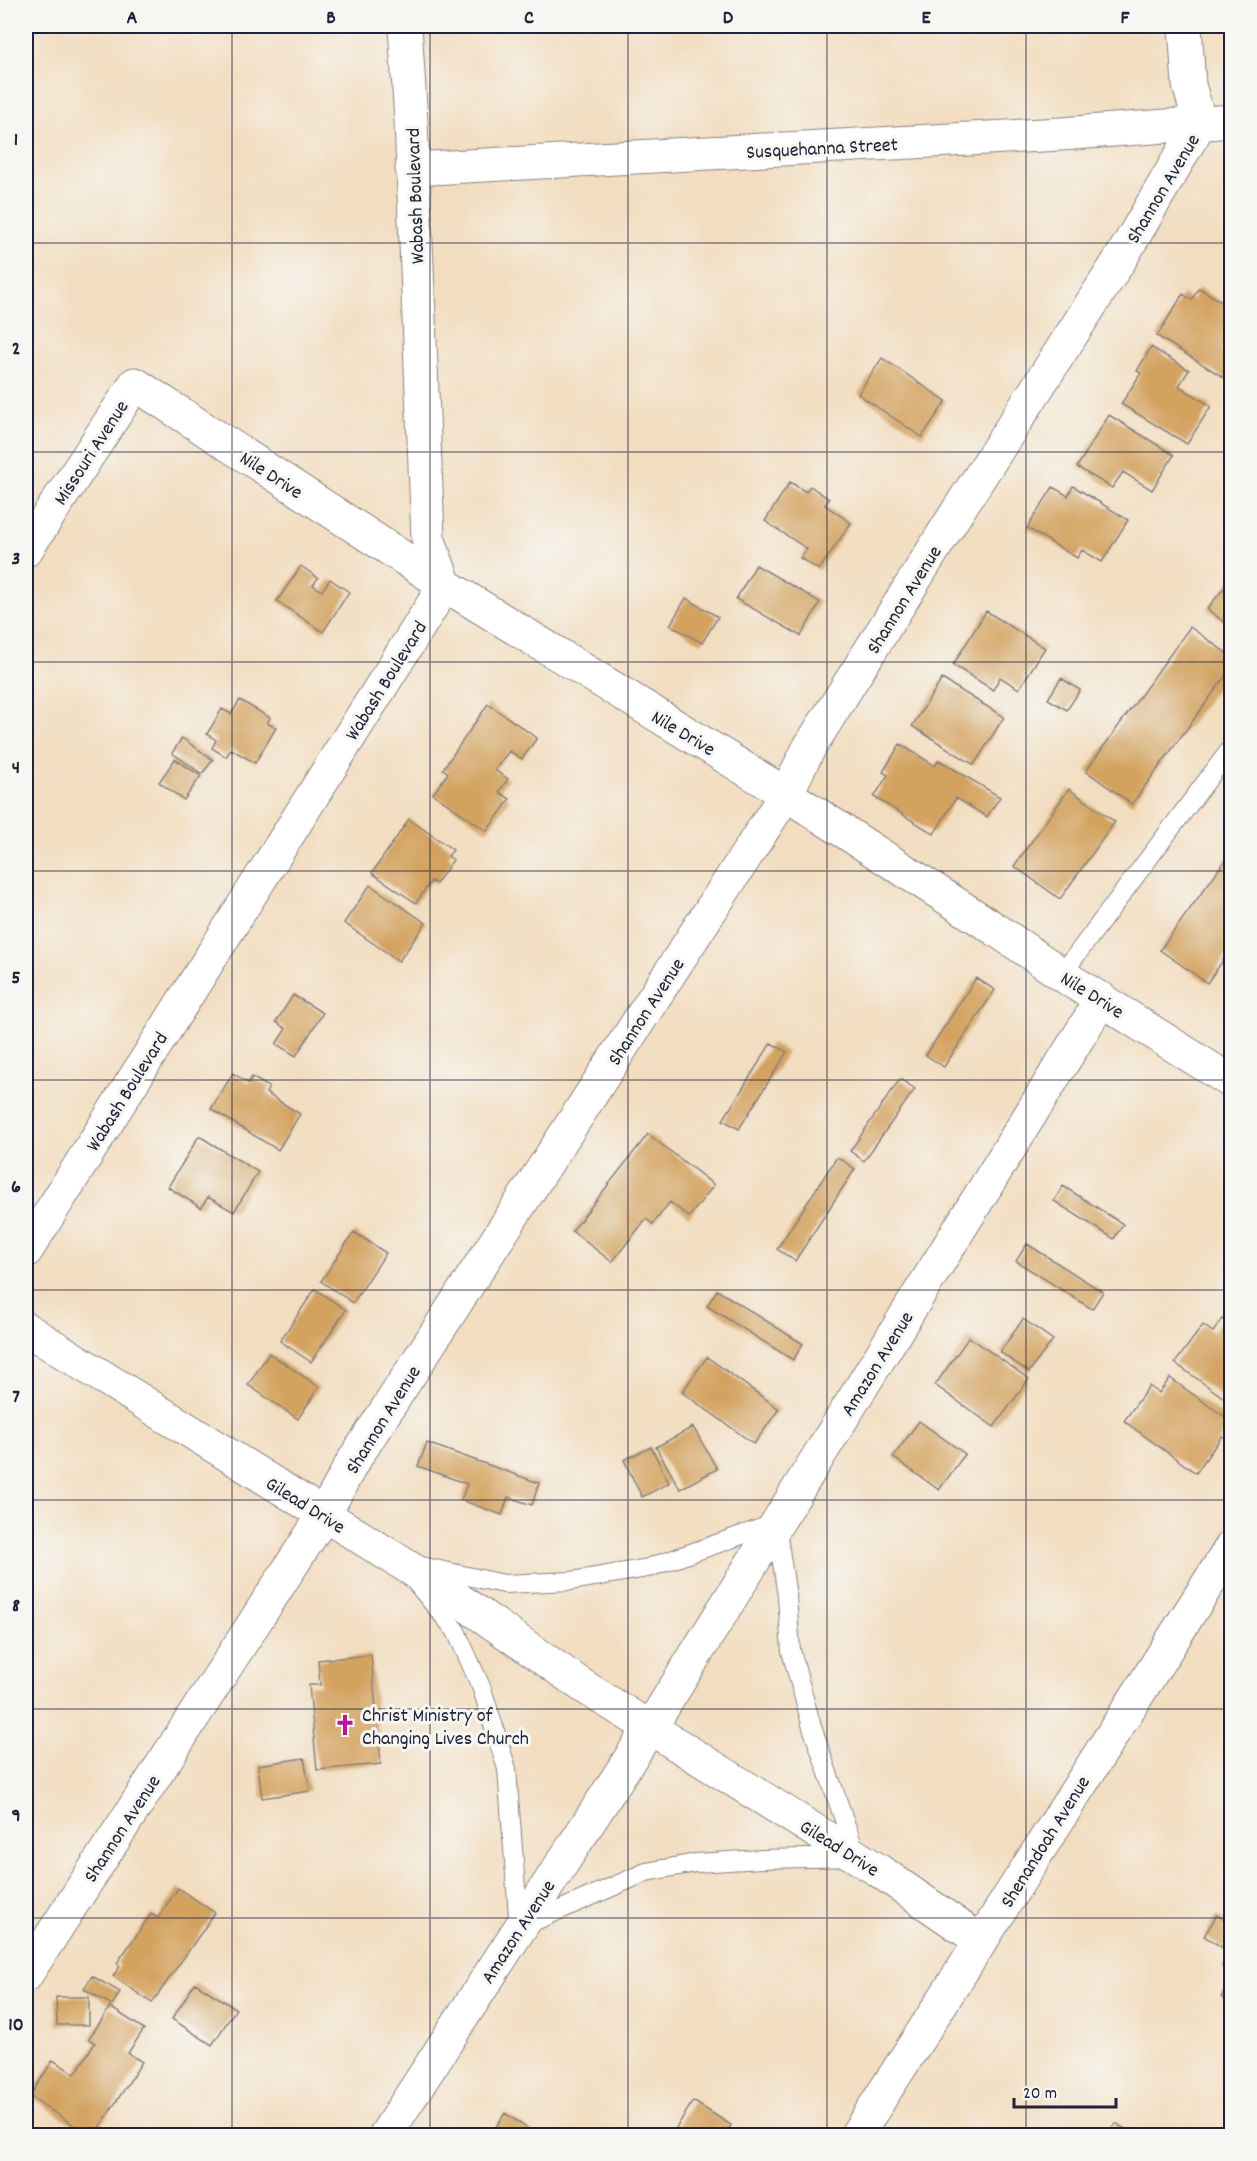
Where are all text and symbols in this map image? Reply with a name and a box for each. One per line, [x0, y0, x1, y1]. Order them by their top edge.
text: A [127, 5, 138, 33]
text: B [326, 5, 336, 33]
text: C [524, 5, 534, 33]
text: D [723, 5, 734, 33]
text: E [921, 5, 931, 33]
text: F [1121, 5, 1131, 33]
text: 1 [14, 127, 18, 155]
street label: Wabash Boulevard [401, 127, 433, 264]
street label: Shannon Avenue [1121, 129, 1208, 250]
street label: Susquehanna Street [746, 132, 899, 168]
text: 2 [12, 336, 20, 364]
street label: Missouri Avenue [48, 395, 137, 512]
street label: Nile Drive [233, 446, 308, 507]
street label: Shannon Avenue [861, 541, 950, 660]
text: 3 [12, 546, 20, 574]
street label: Wabash Boulevard [340, 616, 435, 747]
street label: Nile Drive [645, 704, 720, 765]
text: 4 [12, 755, 20, 783]
street label: Shannon Avenue [602, 953, 693, 1072]
text: 5 [11, 965, 21, 993]
street label: Nile Drive [1054, 966, 1129, 1027]
street label: Wabash Boulevard [81, 1027, 176, 1158]
text: 6 [11, 1174, 21, 1202]
street label: Amazon Avenue [835, 1307, 922, 1423]
street label: Shannon Avenue [340, 1361, 429, 1480]
text: 7 [12, 1384, 20, 1412]
street label: Gilead Drive [259, 1471, 350, 1542]
text: 8 [12, 1593, 20, 1621]
place label: Christ Ministry of Changing Lives Church [362, 1703, 529, 1754]
church icon: Christ Ministry of Changing Lives Church [333, 1713, 357, 1737]
street label: Shannon Avenue [78, 1770, 169, 1889]
street label: Shenandoah Avenue [995, 1771, 1098, 1914]
text: 9 [11, 1803, 21, 1831]
street label: Gilead Drive [793, 1814, 884, 1885]
street label: Amazon Avenue [475, 1875, 564, 1990]
text: 10 [8, 2012, 24, 2040]
scale bar [1014, 2071, 1116, 2109]
text: 20 m [1023, 2082, 1057, 2107]

